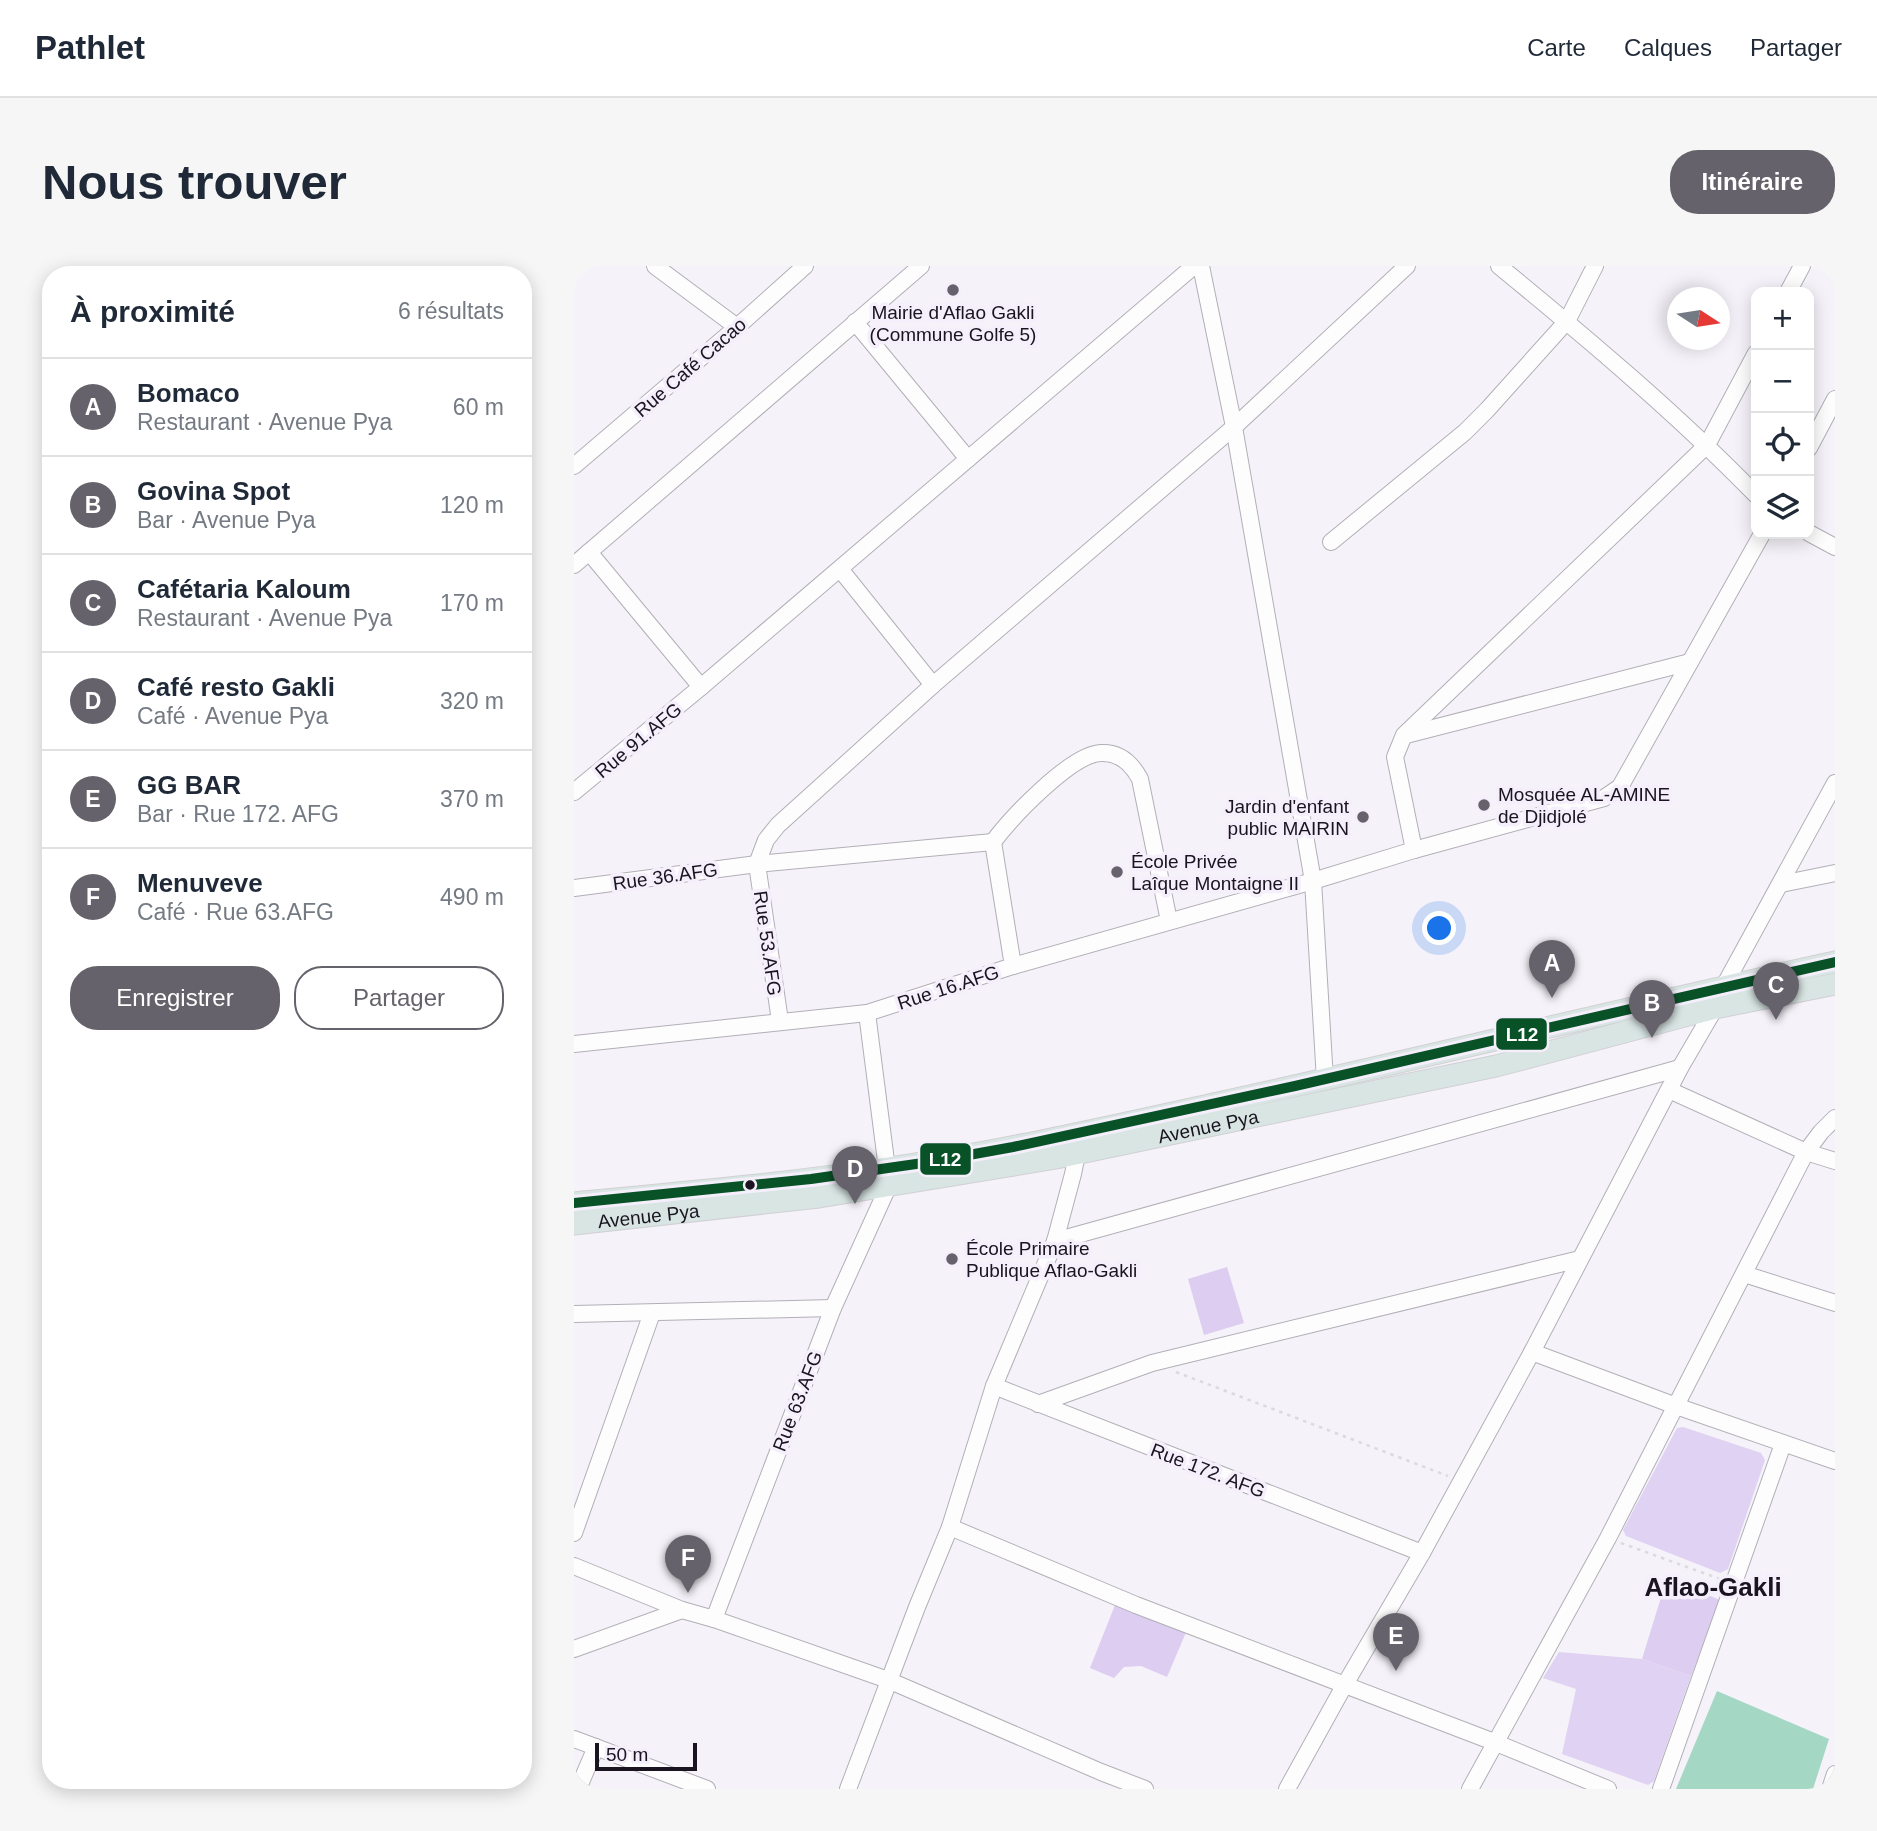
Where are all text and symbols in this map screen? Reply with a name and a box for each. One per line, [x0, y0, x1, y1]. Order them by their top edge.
text: Pathlet [35, 29, 145, 66]
text: Carte [1527, 34, 1586, 61]
text: Calques [1624, 34, 1712, 61]
text: Partager [1750, 34, 1842, 61]
button: Itinéraire [1670, 150, 1835, 214]
text: Nous trouver [42, 155, 347, 209]
marker: Mairie d'Aflao Gakli (Commune Golfe 5) [945, 282, 961, 298]
north arrow [1667, 287, 1730, 350]
map controls [1751, 287, 1814, 539]
button: + [1751, 287, 1814, 350]
text: À proximité [70, 295, 235, 328]
text: 6 résultats [398, 298, 504, 324]
place label: Mairie d'Aflao Gakli (Commune Golfe 5) [870, 302, 1036, 345]
street label: Rue Café Cacao [630, 313, 750, 421]
button: − [1751, 350, 1814, 413]
text: Bomaco [137, 378, 240, 408]
text: A [85, 394, 101, 420]
text: 60 m [453, 394, 504, 420]
text: Restaurant · Avenue Pya [137, 409, 392, 435]
button: locate [1751, 413, 1814, 476]
text: Govina Spot [137, 476, 290, 506]
button: layers [1751, 476, 1814, 539]
text: B [85, 492, 101, 518]
text: 120 m [440, 492, 504, 518]
text: Bar · Avenue Pya [137, 507, 316, 533]
text: Cafétaria Kaloum [137, 574, 351, 604]
text: C [85, 590, 101, 616]
text: 170 m [440, 590, 504, 616]
text: Restaurant · Avenue Pya [137, 605, 392, 631]
text: Café resto Gakli [137, 672, 335, 702]
text: D [85, 688, 101, 714]
text: 320 m [440, 688, 504, 714]
street label: Rue 91.AFG [591, 698, 686, 782]
text: Café · Avenue Pya [137, 703, 328, 729]
text: GG BAR [137, 770, 241, 800]
place label: Mosquée AL-AMINE de Djidjolé [1498, 784, 1670, 827]
text: E [85, 786, 101, 812]
text: 370 m [440, 786, 504, 812]
place label: Jardin d'enfant public MAIRIN [1225, 796, 1350, 839]
marker: Mosquée AL-AMINE de Djidjolé [1476, 797, 1492, 813]
text: Bar · Rue 172. AFG [137, 801, 339, 827]
marker: Jardin d'enfant public MAIRIN [1355, 809, 1371, 825]
place label: École Privée Laîque Montaigne II [1131, 851, 1299, 894]
street label: Rue 36.AFG [611, 859, 719, 894]
marker: École Privée Laîque Montaigne II [1109, 864, 1125, 880]
text: Menuveve [137, 868, 263, 898]
text: F [86, 884, 100, 910]
text: 490 m [440, 884, 504, 910]
street label: Rue 53.AFG [750, 889, 785, 997]
text: Café · Rue 63.AFG [137, 899, 334, 925]
your location [1422, 911, 1456, 945]
pin: A [1529, 940, 1575, 998]
street label: Rue 16.AFG [895, 961, 1002, 1014]
pin: C [1753, 962, 1799, 1020]
button: Enregistrer [70, 966, 280, 1030]
button: Partager [294, 966, 504, 1030]
pin: B [1629, 980, 1675, 1038]
line badge: L12 [1495, 1017, 1548, 1051]
text: L12 [1506, 1024, 1538, 1045]
street label: Avenue Pya [1156, 1106, 1261, 1147]
line badge: L12 [919, 1142, 972, 1176]
pin: D [832, 1146, 878, 1204]
text: L12 [929, 1149, 961, 1170]
unlabelled marker [743, 1178, 757, 1192]
street label: Avenue Pya [597, 1200, 701, 1232]
place label: École Primaire Publique Aflao-Gakli [966, 1238, 1137, 1281]
marker: École Primaire Publique Aflao-Gakli [944, 1251, 960, 1267]
street label: Rue 63.AFG [769, 1348, 826, 1454]
street label: Rue 172. AFG [1148, 1439, 1268, 1502]
pin: F [665, 1535, 711, 1593]
district label: Aflao-Gakli [1644, 1572, 1782, 1602]
pin: E [1373, 1613, 1419, 1671]
scale bar [595, 1740, 696, 1772]
text: 50 m [606, 1744, 648, 1765]

